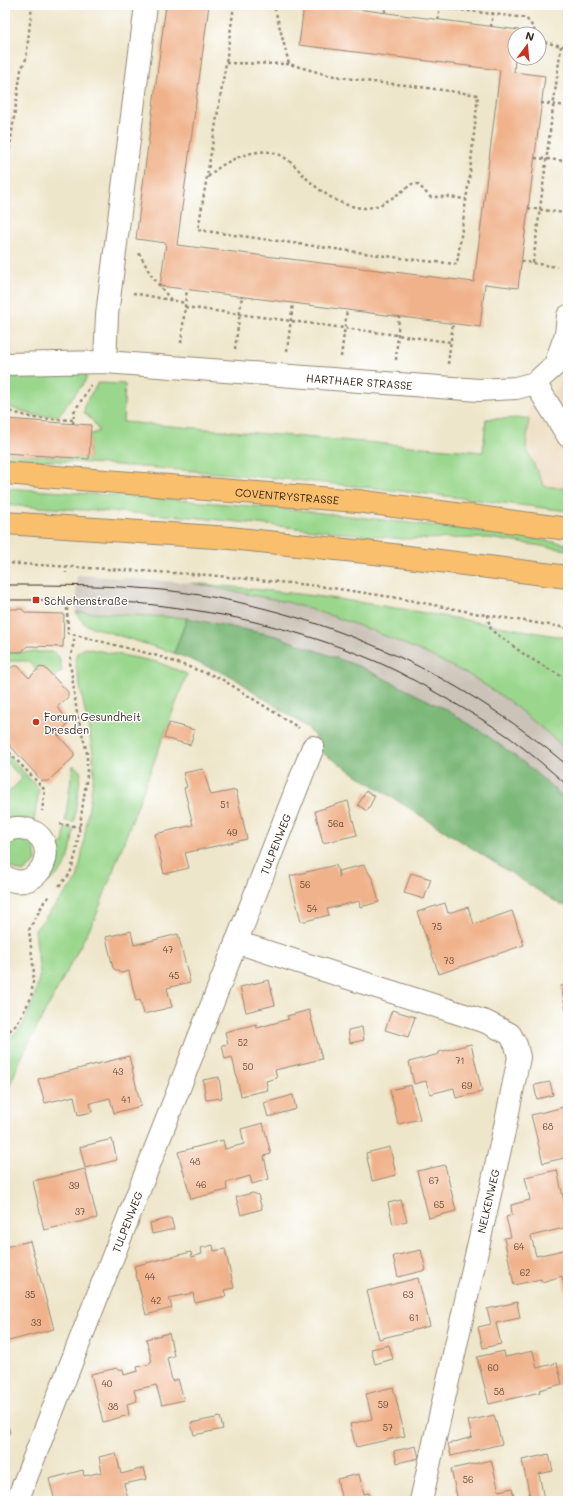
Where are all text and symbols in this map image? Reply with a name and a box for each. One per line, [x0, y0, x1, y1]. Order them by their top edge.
north arrow [507, 26, 547, 66]
text: N [524, 28, 536, 44]
street label: HARTHAER STRASSE [305, 370, 413, 393]
street label: COVENTRYSTRASSE [235, 484, 340, 507]
place label: Schlehenstraße [44, 593, 128, 608]
marker: Schlehenstraße [31, 595, 41, 605]
place label: Forum Gesundheit Dresden [44, 709, 141, 737]
marker: Forum Gesundheit Dresden [31, 717, 41, 727]
house number: 51 [220, 799, 230, 810]
street label: TULPENWEG [256, 811, 294, 877]
house number: 56a [328, 818, 345, 829]
house number: 49 [227, 827, 238, 838]
house number: 56 [300, 879, 310, 890]
house number: 54 [307, 903, 318, 914]
house number: 75 [432, 921, 442, 932]
house number: 47 [163, 944, 173, 955]
house number: 73 [444, 955, 454, 966]
house number: 45 [169, 970, 179, 981]
house number: 52 [238, 1037, 248, 1048]
house number: 71 [455, 1055, 465, 1066]
house number: 50 [243, 1061, 254, 1072]
house number: 43 [113, 1066, 123, 1077]
house number: 69 [462, 1080, 473, 1091]
house number: 41 [121, 1094, 131, 1105]
house number: 68 [543, 1121, 554, 1132]
house number: 48 [190, 1156, 201, 1167]
street label: NELKENWEG [473, 1167, 503, 1235]
house number: 67 [429, 1175, 439, 1186]
house number: 46 [196, 1179, 206, 1190]
house number: 39 [69, 1180, 80, 1191]
street label: TULPENWEG [108, 1189, 145, 1255]
house number: 65 [434, 1199, 444, 1210]
house number: 37 [75, 1206, 85, 1217]
house number: 64 [514, 1241, 525, 1252]
house number: 62 [520, 1267, 530, 1278]
house number: 44 [145, 1271, 156, 1282]
house number: 35 [25, 1289, 35, 1300]
house number: 63 [403, 1289, 413, 1300]
house number: 42 [151, 1295, 161, 1306]
house number: 61 [409, 1312, 419, 1323]
house number: 33 [31, 1317, 41, 1328]
house number: 60 [488, 1362, 499, 1373]
house number: 40 [102, 1378, 113, 1389]
house number: 58 [494, 1386, 505, 1397]
house number: 59 [378, 1399, 389, 1410]
house number: 38 [108, 1401, 119, 1412]
house number: 57 [383, 1422, 393, 1433]
house number: 56 [463, 1474, 473, 1485]

